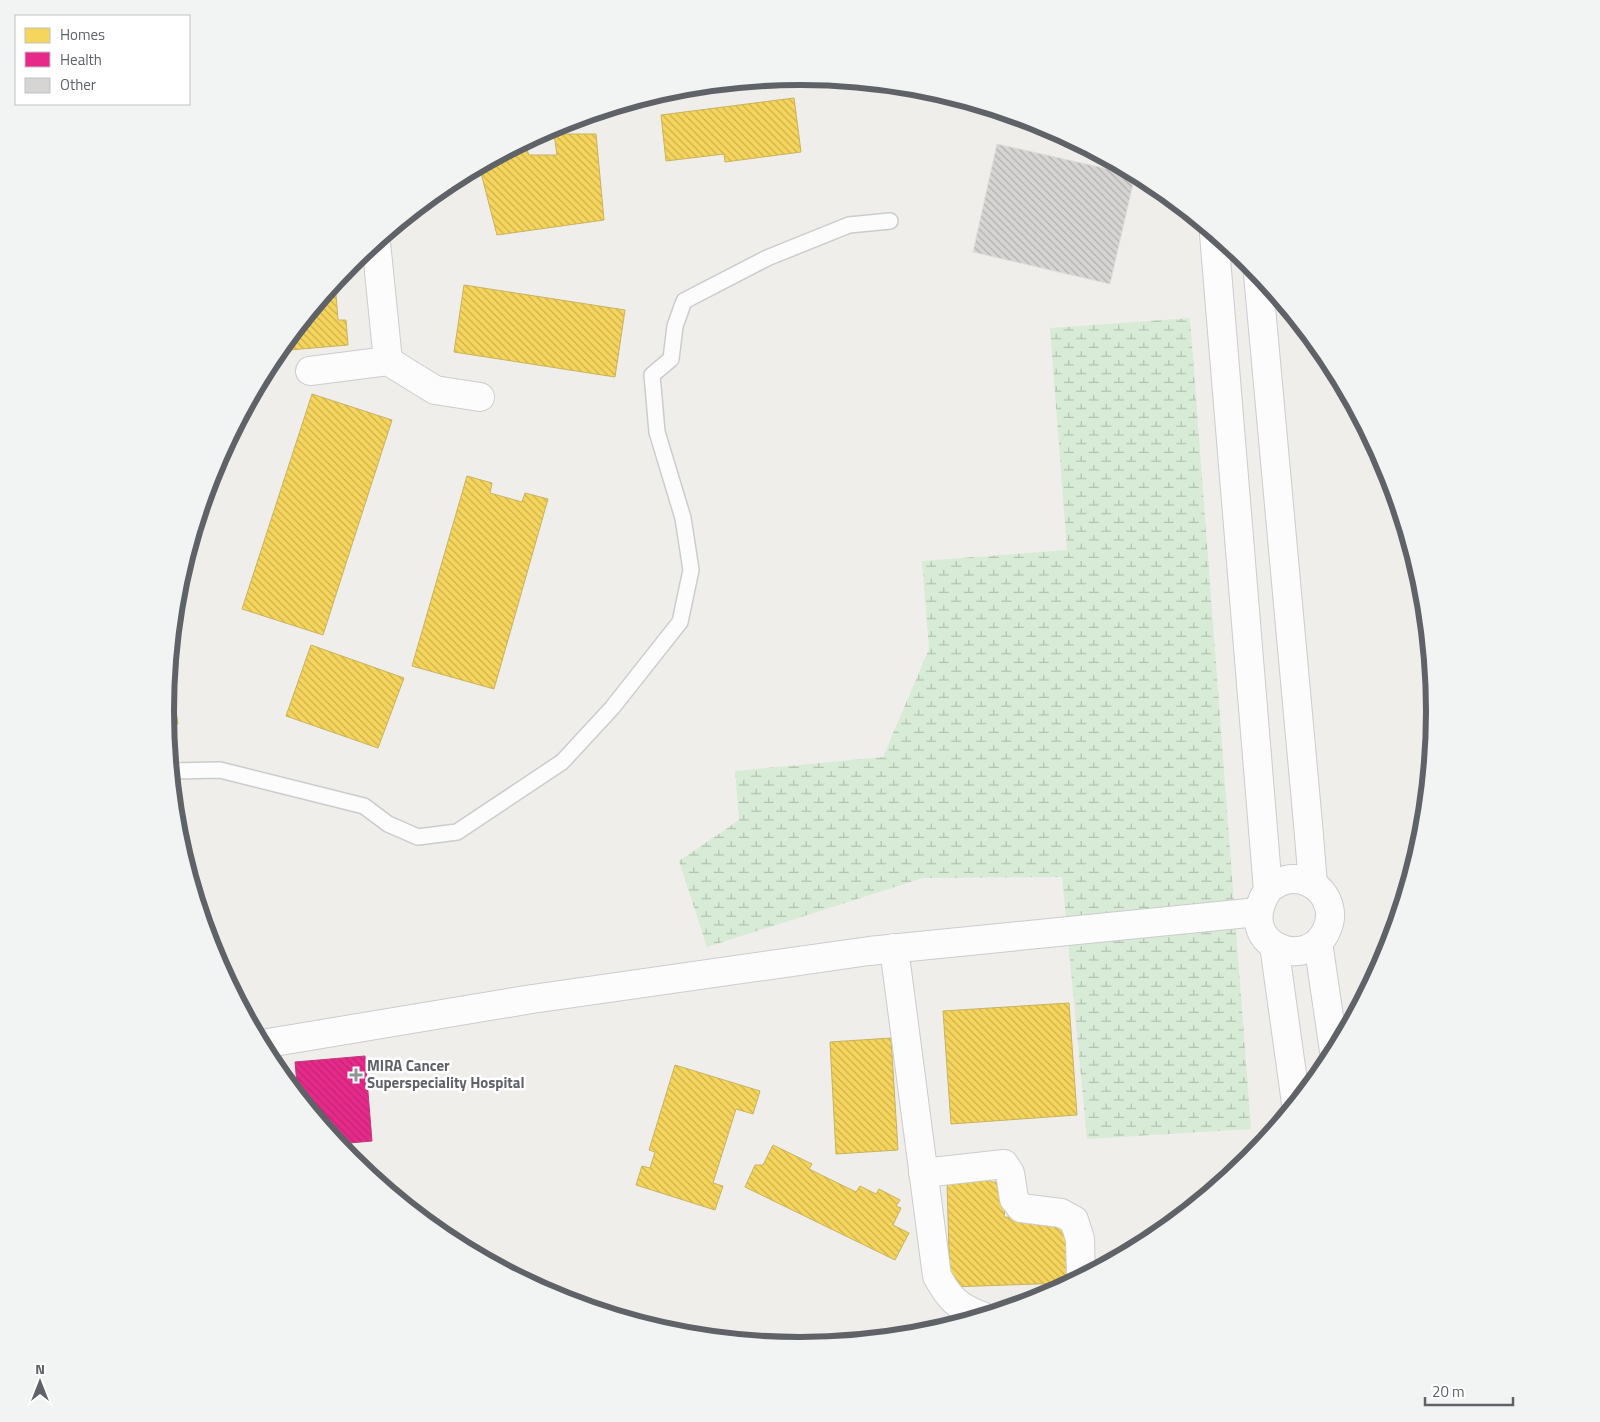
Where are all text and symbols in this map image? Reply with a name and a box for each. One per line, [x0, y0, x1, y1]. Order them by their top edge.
legend [15, 15, 190, 105]
text: Homes [60, 23, 105, 46]
text: Health [60, 48, 102, 71]
text: Other [60, 73, 96, 96]
place label: MIRA Cancer Superspeciality Hospital [367, 1054, 524, 1094]
marker: MIRA Cancer Superspeciality Hospital [349, 1068, 363, 1082]
north arrow [15, 1357, 65, 1407]
text: N [35, 1358, 45, 1379]
scale bar [1425, 1374, 1512, 1406]
text: 20 m [1432, 1380, 1465, 1403]

